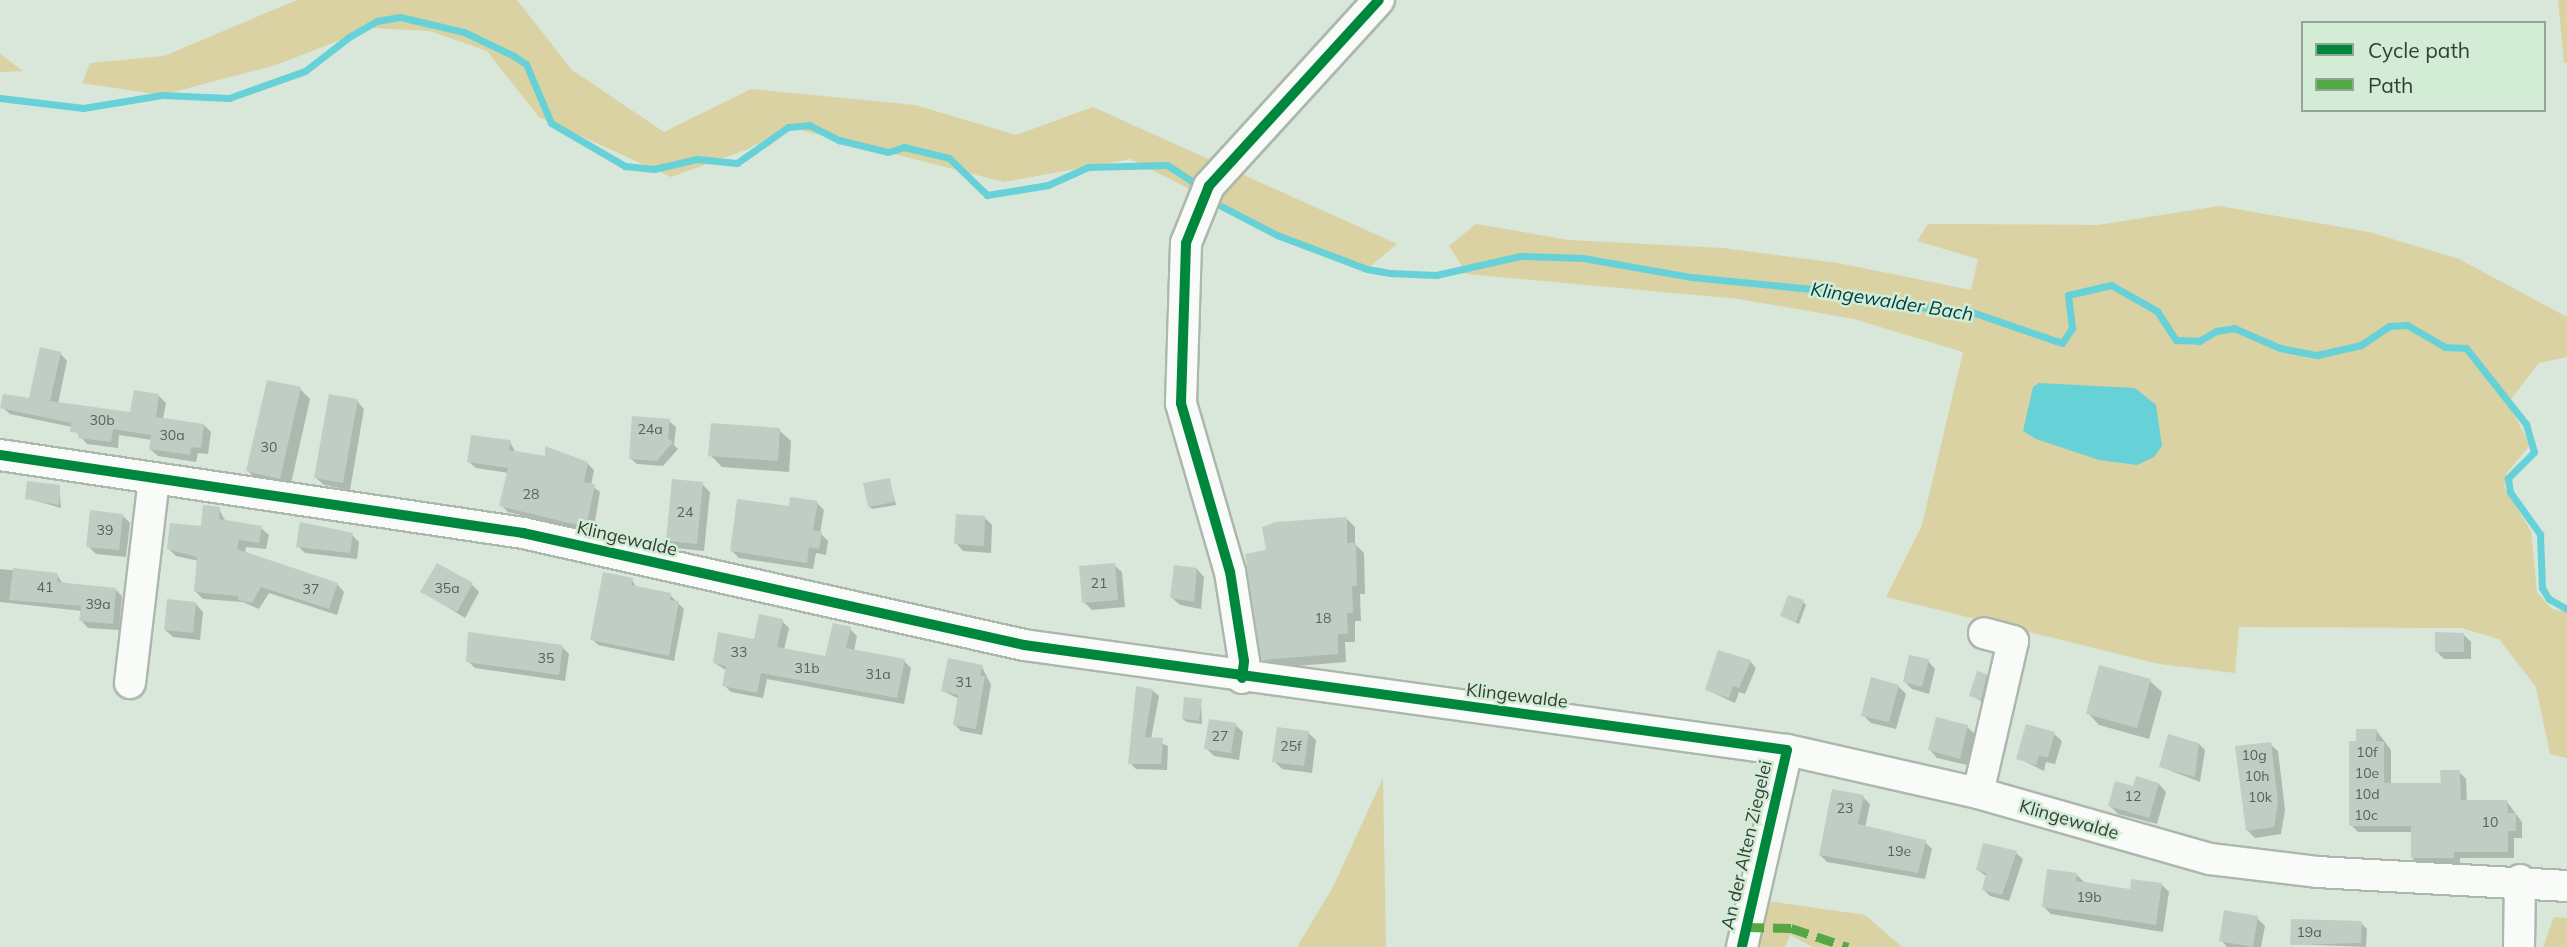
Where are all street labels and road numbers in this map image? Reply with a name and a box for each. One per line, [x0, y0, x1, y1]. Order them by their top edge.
street label: Klingewalde [575, 517, 679, 561]
street label: Klingewalde [1465, 679, 1569, 713]
street label: An der Alten Ziegelei [1717, 758, 1777, 932]
street label: Klingewalde [2017, 796, 2121, 844]

